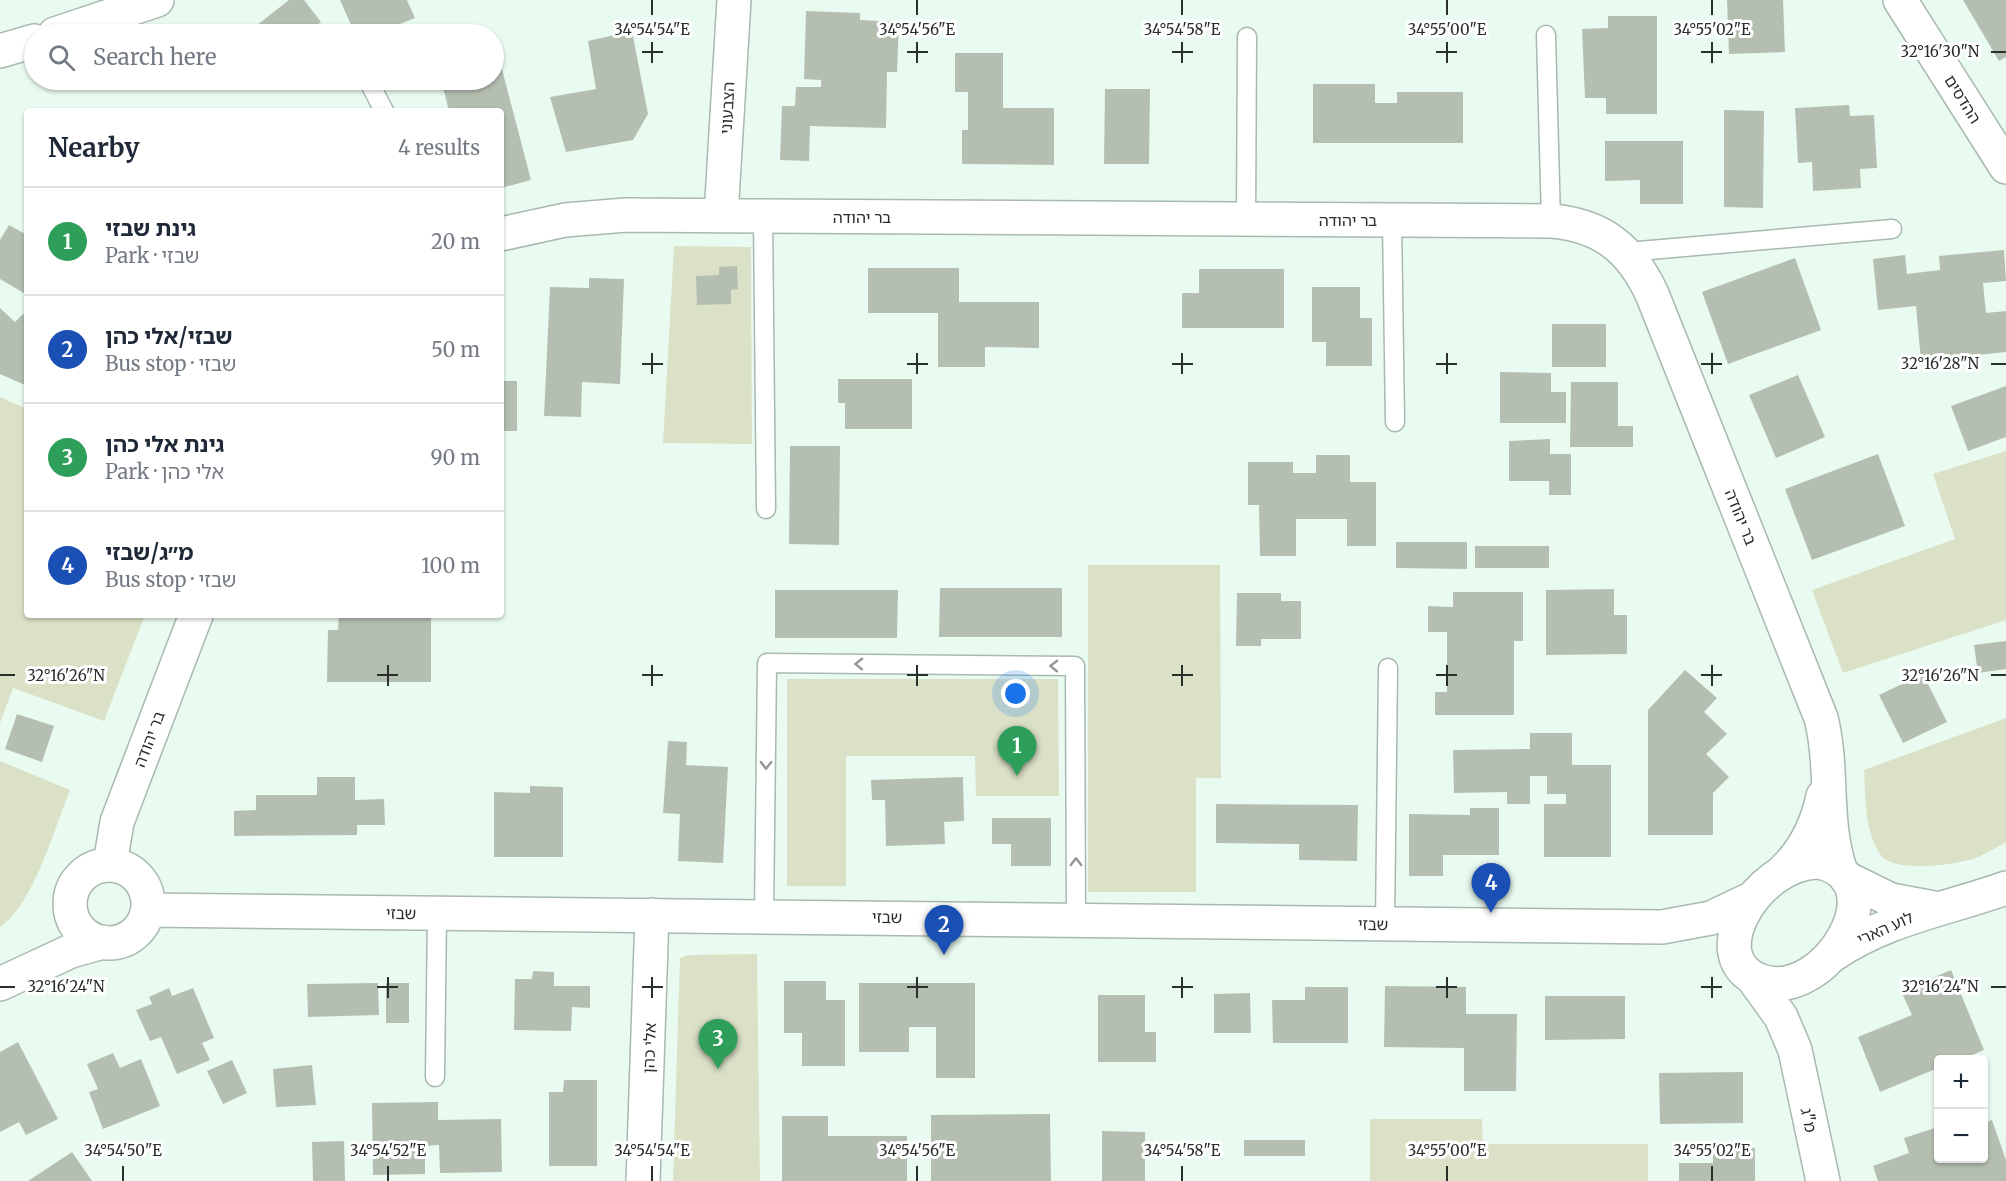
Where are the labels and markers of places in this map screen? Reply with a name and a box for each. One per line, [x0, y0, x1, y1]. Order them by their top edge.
pin: 1 [998, 726, 1036, 776]
pin: 4 [1472, 864, 1510, 913]
pin: 2 [924, 906, 964, 955]
pin: 3 [698, 1020, 738, 1069]

